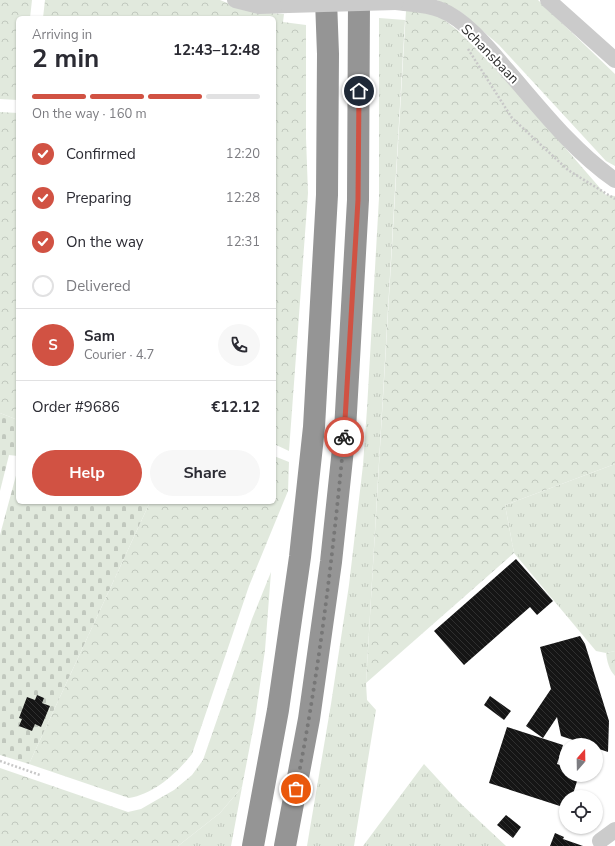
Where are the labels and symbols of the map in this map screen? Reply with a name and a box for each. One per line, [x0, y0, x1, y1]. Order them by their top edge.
street label: Schansbaan [457, 20, 523, 88]
pin [342, 74, 376, 108]
courier [324, 417, 364, 457]
north arrow [559, 738, 603, 782]
pin [279, 772, 313, 806]

